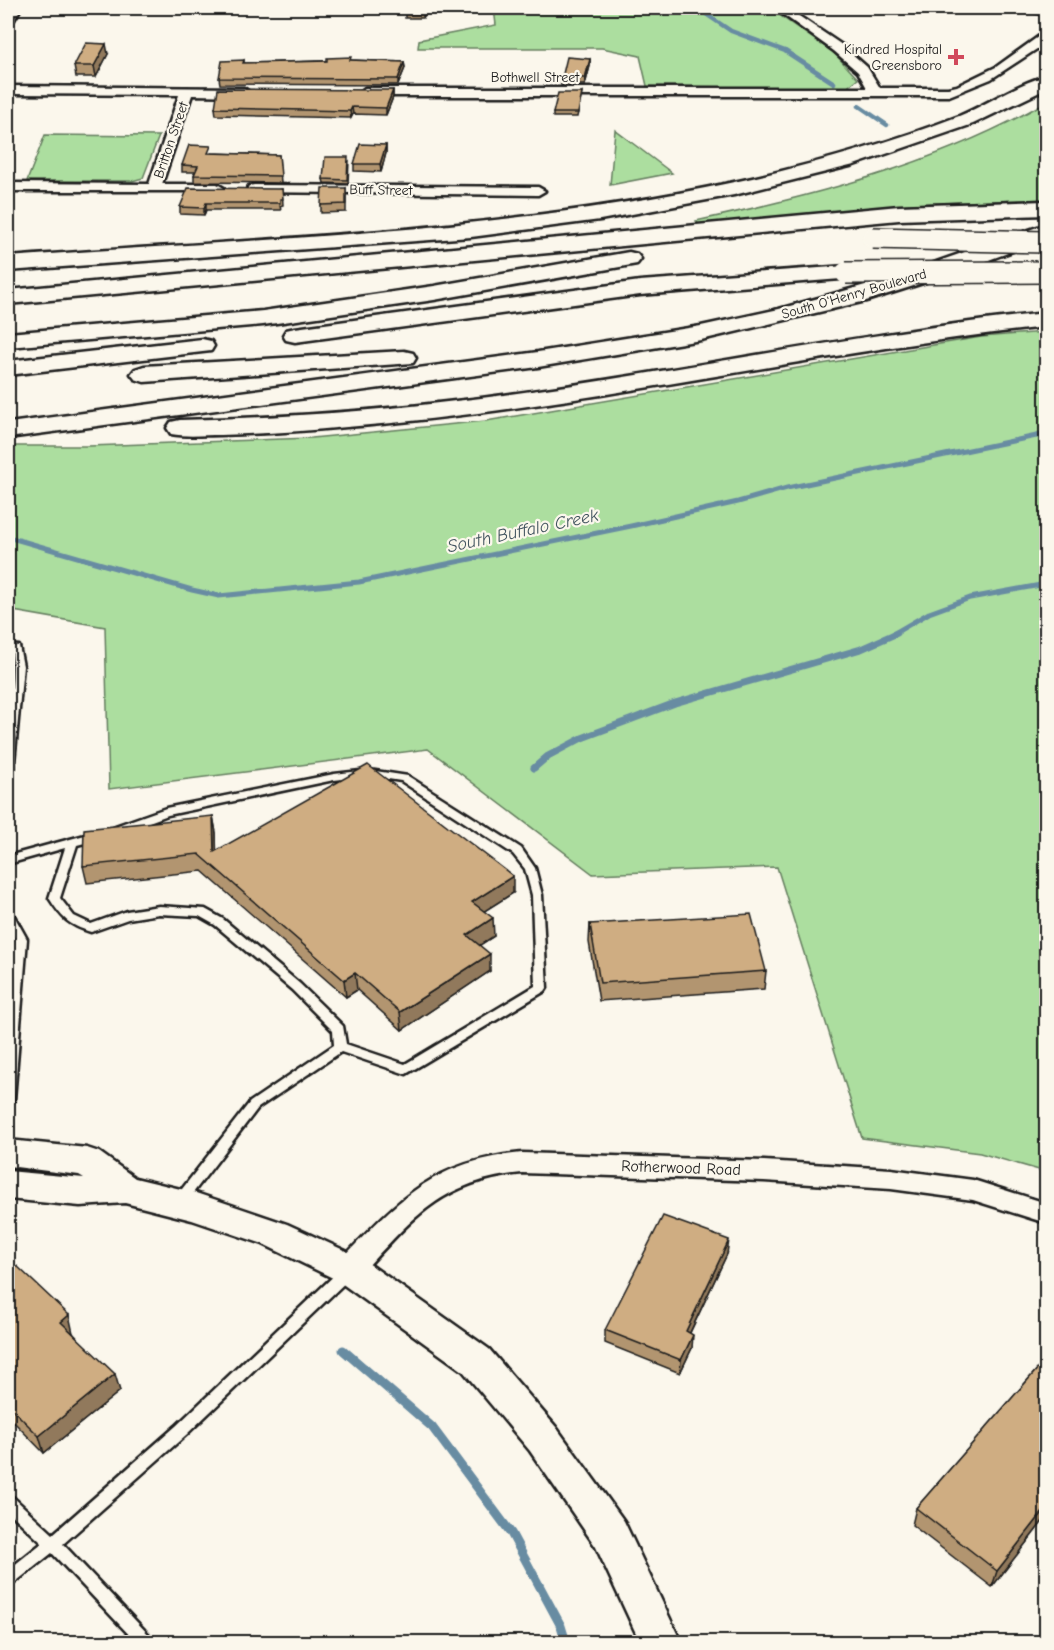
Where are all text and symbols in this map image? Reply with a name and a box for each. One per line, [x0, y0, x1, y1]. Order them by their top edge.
place label: Kindred Hospital Greensboro [844, 41, 942, 74]
marker: Kindred Hospital Greensboro [947, 48, 965, 66]
street label: Bothwell Street [491, 69, 580, 86]
street label: Britton Street [150, 99, 192, 181]
street label: Buff Street [349, 181, 414, 199]
street label: South O'Henry Boulevard [779, 265, 929, 323]
water label: South Buffalo Creek [446, 505, 601, 557]
street label: Rotherwood Road [621, 1157, 741, 1179]

